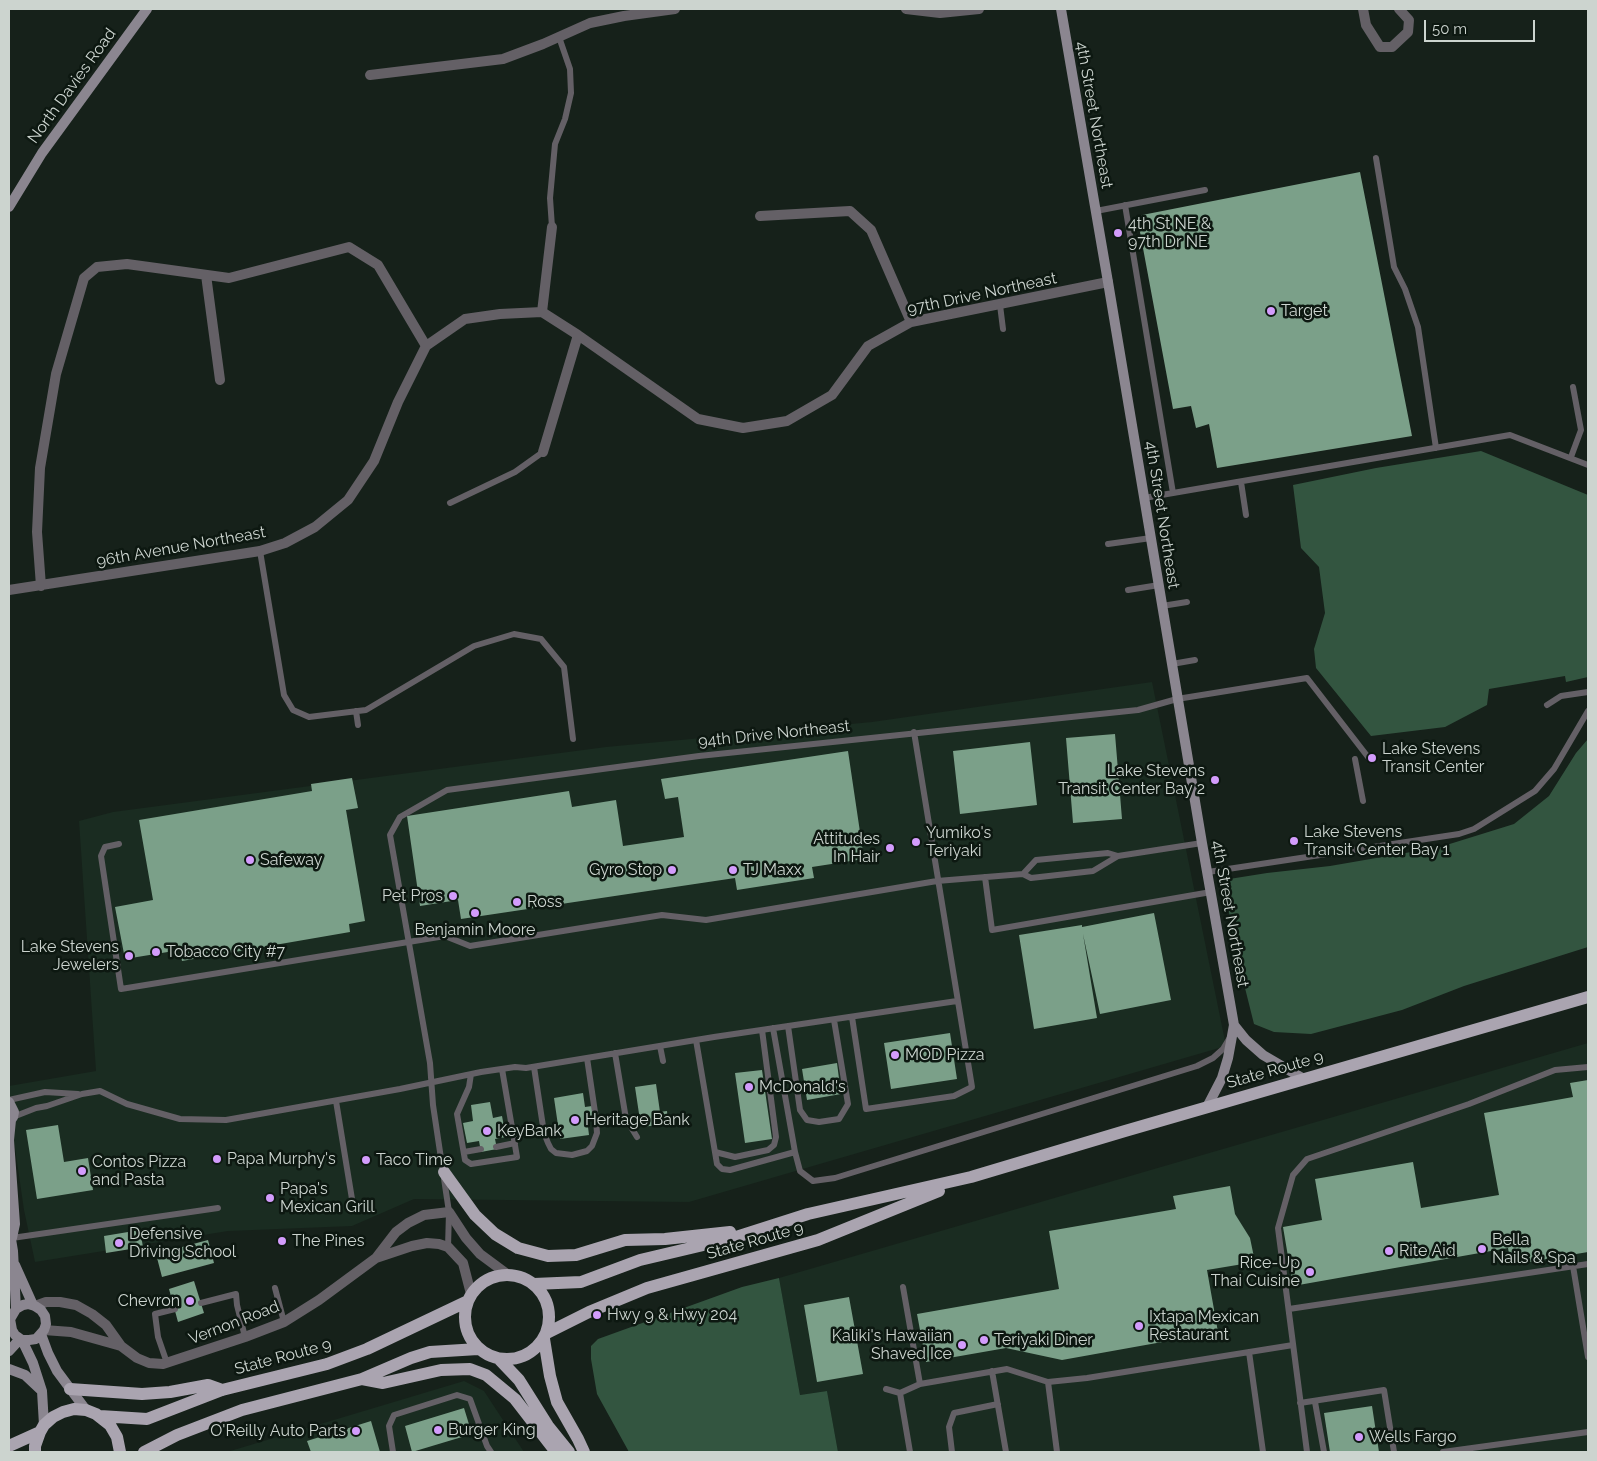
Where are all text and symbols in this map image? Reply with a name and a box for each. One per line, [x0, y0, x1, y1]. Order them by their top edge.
scale bar [1427, 10, 1538, 42]
text: 50 m [1432, 20, 1467, 38]
street label: North Davies Road [24, 25, 120, 147]
street label: 4th Street Northeast [1072, 40, 1116, 190]
place label: 4th St NE & 97th Dr NE [1128, 214, 1211, 252]
marker: 4th St NE & 97th Dr NE [1112, 227, 1124, 239]
street label: 97th Drive Northeast [906, 269, 1058, 319]
place label: Target [1281, 301, 1328, 321]
marker: Target [1265, 305, 1277, 317]
street label: 4th Street Northeast [1141, 440, 1183, 590]
street label: 96th Avenue Northeast [95, 523, 267, 571]
street label: 94th Drive Northeast [697, 716, 851, 752]
place label: Lake Stevens Transit Center [1382, 739, 1484, 777]
marker: Lake Stevens Transit Center [1366, 752, 1378, 764]
place label: Lake Stevens Transit Center Bay 2 [1058, 761, 1205, 799]
marker: Lake Stevens Transit Center Bay 2 [1209, 774, 1221, 786]
place label: Lake Stevens Transit Center Bay 1 [1304, 822, 1449, 860]
place label: Yumiko's Teriyaki [926, 823, 991, 861]
place label: Attitudes In Hair [813, 829, 880, 867]
marker: Lake Stevens Transit Center Bay 1 [1288, 835, 1300, 847]
marker: Yumiko's Teriyaki [910, 836, 922, 848]
street label: 4th Street Northeast [1208, 839, 1252, 989]
marker: Attitudes In Hair [884, 842, 896, 854]
place label: Safeway [260, 850, 322, 870]
marker: Safeway [244, 854, 256, 866]
place label: Gyro Stop [589, 860, 662, 880]
place label: TJ Maxx [743, 860, 802, 880]
marker: Gyro Stop [666, 864, 678, 876]
marker: TJ Maxx [727, 864, 739, 876]
place label: Pet Pros [382, 886, 443, 906]
marker: Pet Pros [447, 890, 459, 902]
place label: Ross [527, 892, 562, 912]
marker: Ross [511, 896, 523, 908]
marker: Benjamin Moore [469, 907, 481, 919]
place label: Benjamin Moore [415, 920, 535, 940]
place label: Lake Stevens Jewelers [21, 937, 119, 975]
place label: Tobacco City #7 [166, 942, 285, 962]
marker: Tobacco City #7 [150, 946, 162, 958]
marker: Lake Stevens Jewelers [123, 950, 135, 962]
place label: MOD Pizza [905, 1045, 984, 1065]
street label: State Route 9 [1225, 1047, 1325, 1093]
marker: MOD Pizza [889, 1049, 901, 1061]
place label: McDonald's [759, 1077, 846, 1097]
marker: McDonald's [743, 1081, 755, 1093]
place label: Heritage Bank [585, 1110, 690, 1130]
marker: Heritage Bank [569, 1114, 581, 1126]
place label: KeyBank [497, 1121, 562, 1141]
marker: KeyBank [481, 1125, 493, 1137]
place label: Papa Murphy's [227, 1149, 336, 1169]
place label: Taco Time [376, 1150, 452, 1170]
place label: Contos Pizza and Pasta [92, 1152, 186, 1190]
marker: Papa Murphy's [211, 1153, 223, 1165]
marker: Taco Time [360, 1154, 372, 1166]
marker: Contos Pizza and Pasta [76, 1165, 88, 1177]
place label: Papa's Mexican Grill [280, 1179, 375, 1217]
marker: Papa's Mexican Grill [264, 1192, 276, 1204]
street label: State Route 9 [705, 1218, 805, 1264]
place label: Defensive Driving School [129, 1224, 236, 1262]
place label: Bella Nails & Spa [1492, 1230, 1576, 1268]
place label: The Pines [292, 1231, 364, 1251]
marker: The Pines [276, 1235, 288, 1247]
marker: Defensive Driving School [113, 1237, 125, 1249]
place label: Rite Aid [1399, 1241, 1456, 1261]
marker: Bella Nails & Spa [1476, 1243, 1488, 1255]
marker: Rite Aid [1383, 1245, 1395, 1257]
place label: Rice-Up Thai Cuisine [1211, 1253, 1300, 1291]
marker: Rice-Up Thai Cuisine [1304, 1266, 1316, 1278]
place label: Chevron [118, 1291, 180, 1311]
marker: Chevron [184, 1295, 196, 1307]
street label: Vernon Road [186, 1297, 282, 1349]
place label: Hwy 9 & Hwy 204 [607, 1305, 737, 1325]
place label: Ixtapa Mexican Restaurant [1149, 1307, 1259, 1345]
marker: Hwy 9 & Hwy 204 [591, 1309, 603, 1321]
marker: Ixtapa Mexican Restaurant [1133, 1320, 1145, 1332]
place label: Kaliki's Hawaiian Shaved Ice [832, 1326, 952, 1364]
place label: Teriyaki Diner [994, 1330, 1093, 1350]
marker: Teriyaki Diner [978, 1334, 990, 1346]
street label: State Route 9 [232, 1335, 334, 1379]
marker: Kaliki's Hawaiian Shaved Ice [956, 1339, 968, 1351]
place label: Burger King [448, 1420, 536, 1440]
place label: O'Reilly Auto Parts [210, 1421, 346, 1441]
marker: Burger King [432, 1424, 444, 1436]
marker: O'Reilly Auto Parts [350, 1425, 362, 1437]
place label: Wells Fargo [1369, 1427, 1456, 1447]
marker: Wells Fargo [1353, 1431, 1365, 1443]

